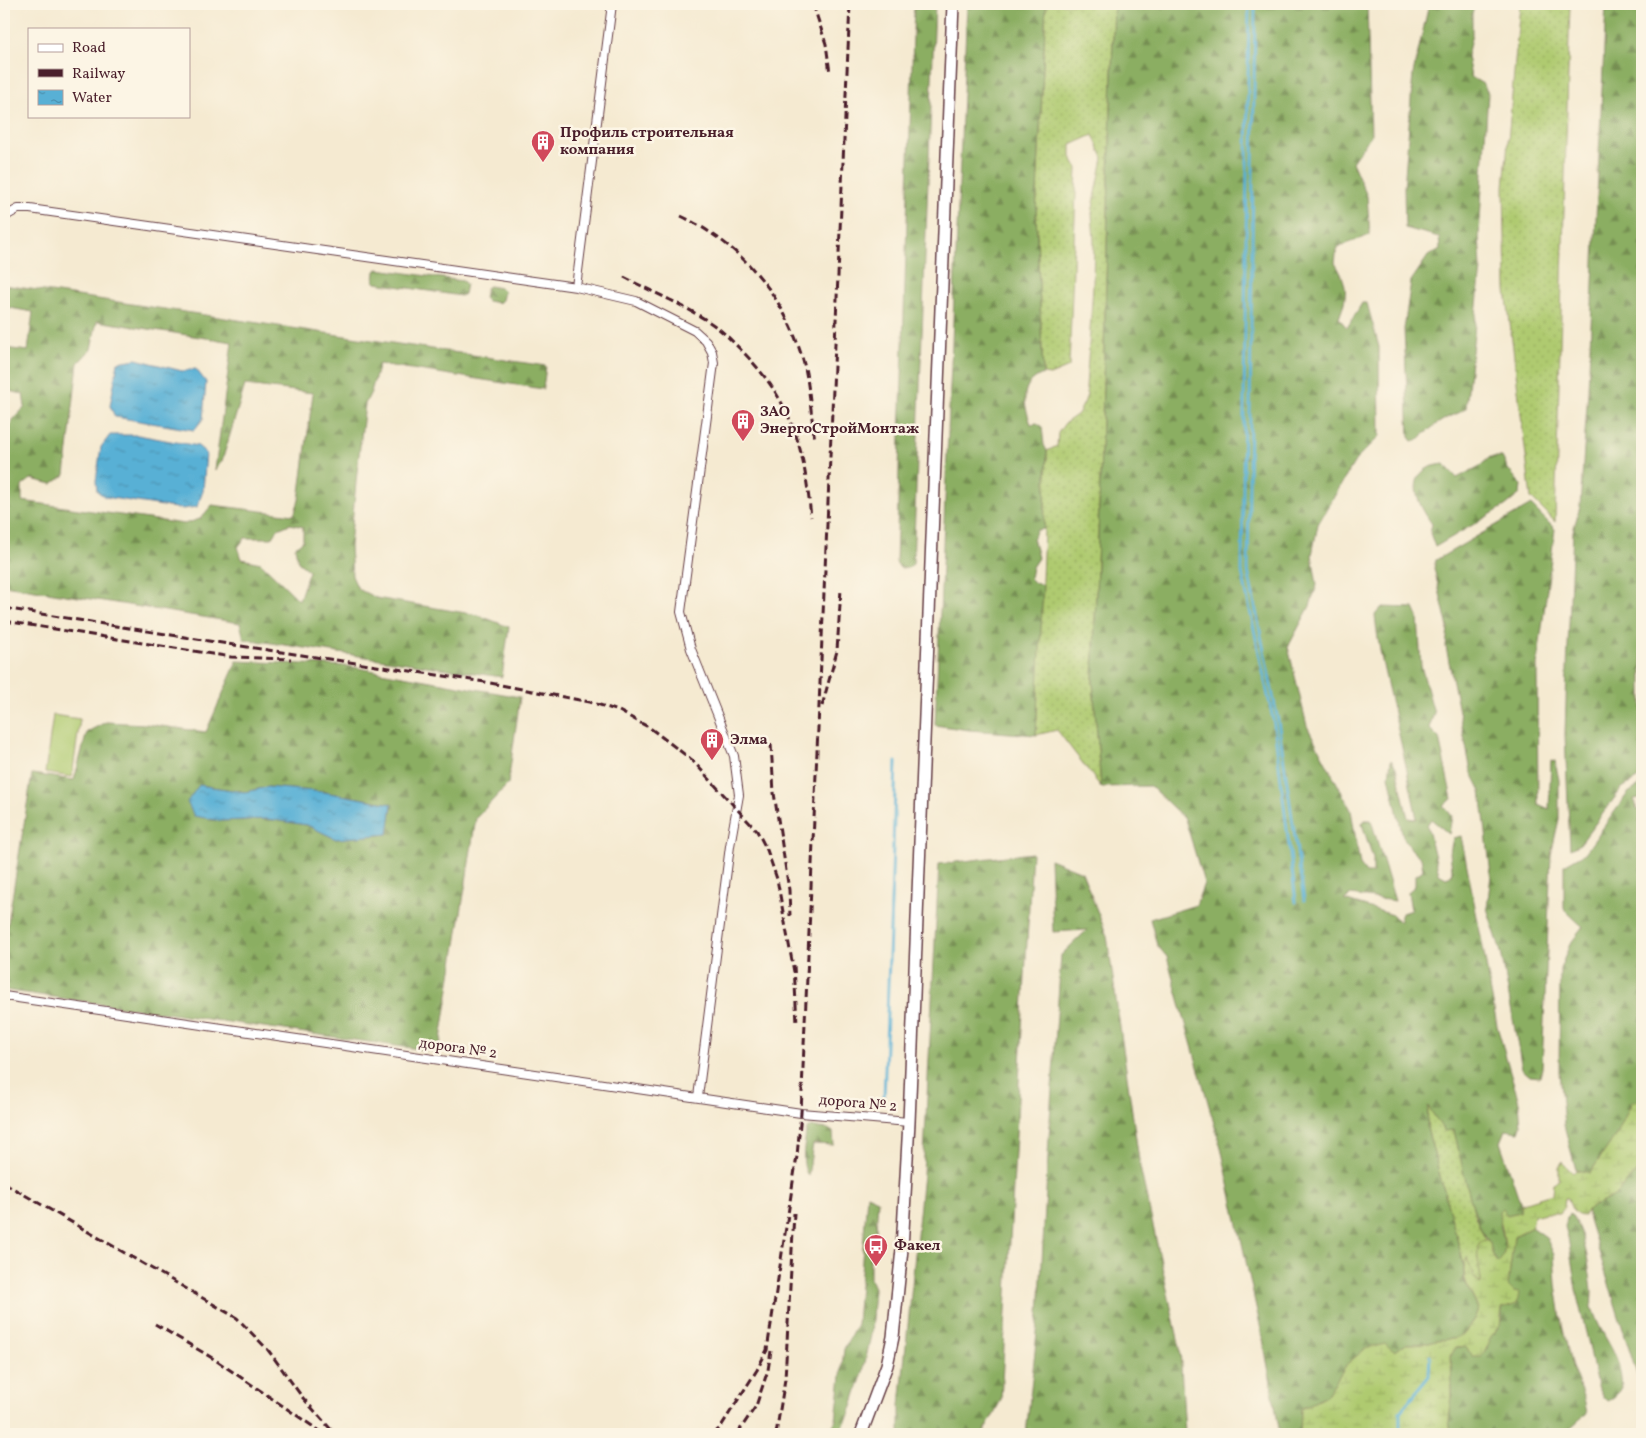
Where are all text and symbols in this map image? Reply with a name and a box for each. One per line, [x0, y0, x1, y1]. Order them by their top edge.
legend [28, 28, 190, 118]
text: Road [72, 38, 106, 59]
text: Railway [72, 64, 125, 85]
text: Water [72, 88, 112, 109]
place label: Профиль строительная компания [560, 123, 734, 161]
building icon: Профиль строительная компания [530, 129, 556, 163]
place label: ЗАО ЭнергоСтройМонтаж [760, 402, 919, 440]
building icon: ЗАО ЭнергоСтройМонтаж [730, 408, 756, 442]
building icon: Элма [699, 727, 725, 761]
place label: Элма [730, 730, 768, 751]
street label: дорога № 2 [418, 1033, 498, 1065]
street label: дорога № 2 [818, 1090, 898, 1118]
bus stop icon: Факел [863, 1233, 889, 1267]
place label: Факел [894, 1236, 941, 1257]

